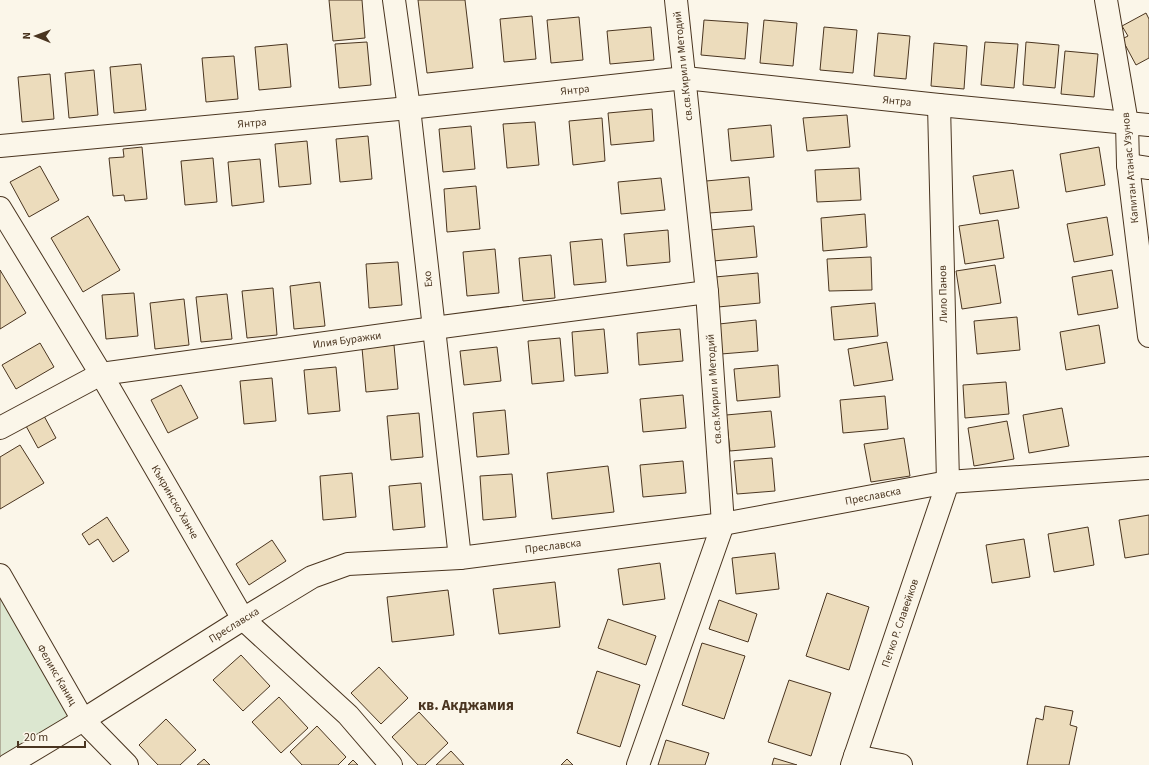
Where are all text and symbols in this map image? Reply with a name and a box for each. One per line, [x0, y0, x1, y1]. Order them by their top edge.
street label: св.св.Кирил и Методий [670, 10, 696, 122]
north arrow [16, 16, 56, 56]
text: N [19, 32, 34, 40]
street label: Янтра [560, 81, 590, 99]
street label: Янтра [882, 92, 912, 110]
street label: Капитан Атанас Узунов [1118, 112, 1142, 224]
street label: Янтра [237, 114, 267, 132]
street label: Лило Панов [935, 265, 951, 323]
street label: Ехо [420, 270, 436, 288]
street label: Илия Буражки [312, 328, 382, 352]
street label: св.св.Кирил и Методий [703, 333, 725, 445]
street label: Къкринско Ханче [148, 462, 203, 542]
street label: Преславска [844, 483, 902, 509]
street label: Преславска [524, 535, 582, 557]
street label: Петко Р. Славейков [878, 576, 922, 669]
street label: Преславска [206, 604, 262, 646]
street label: Феликс Каниц [33, 642, 81, 708]
district label: кв. Акджамия [418, 695, 514, 716]
scale bar [18, 723, 85, 749]
text: 20 m [24, 729, 48, 746]

